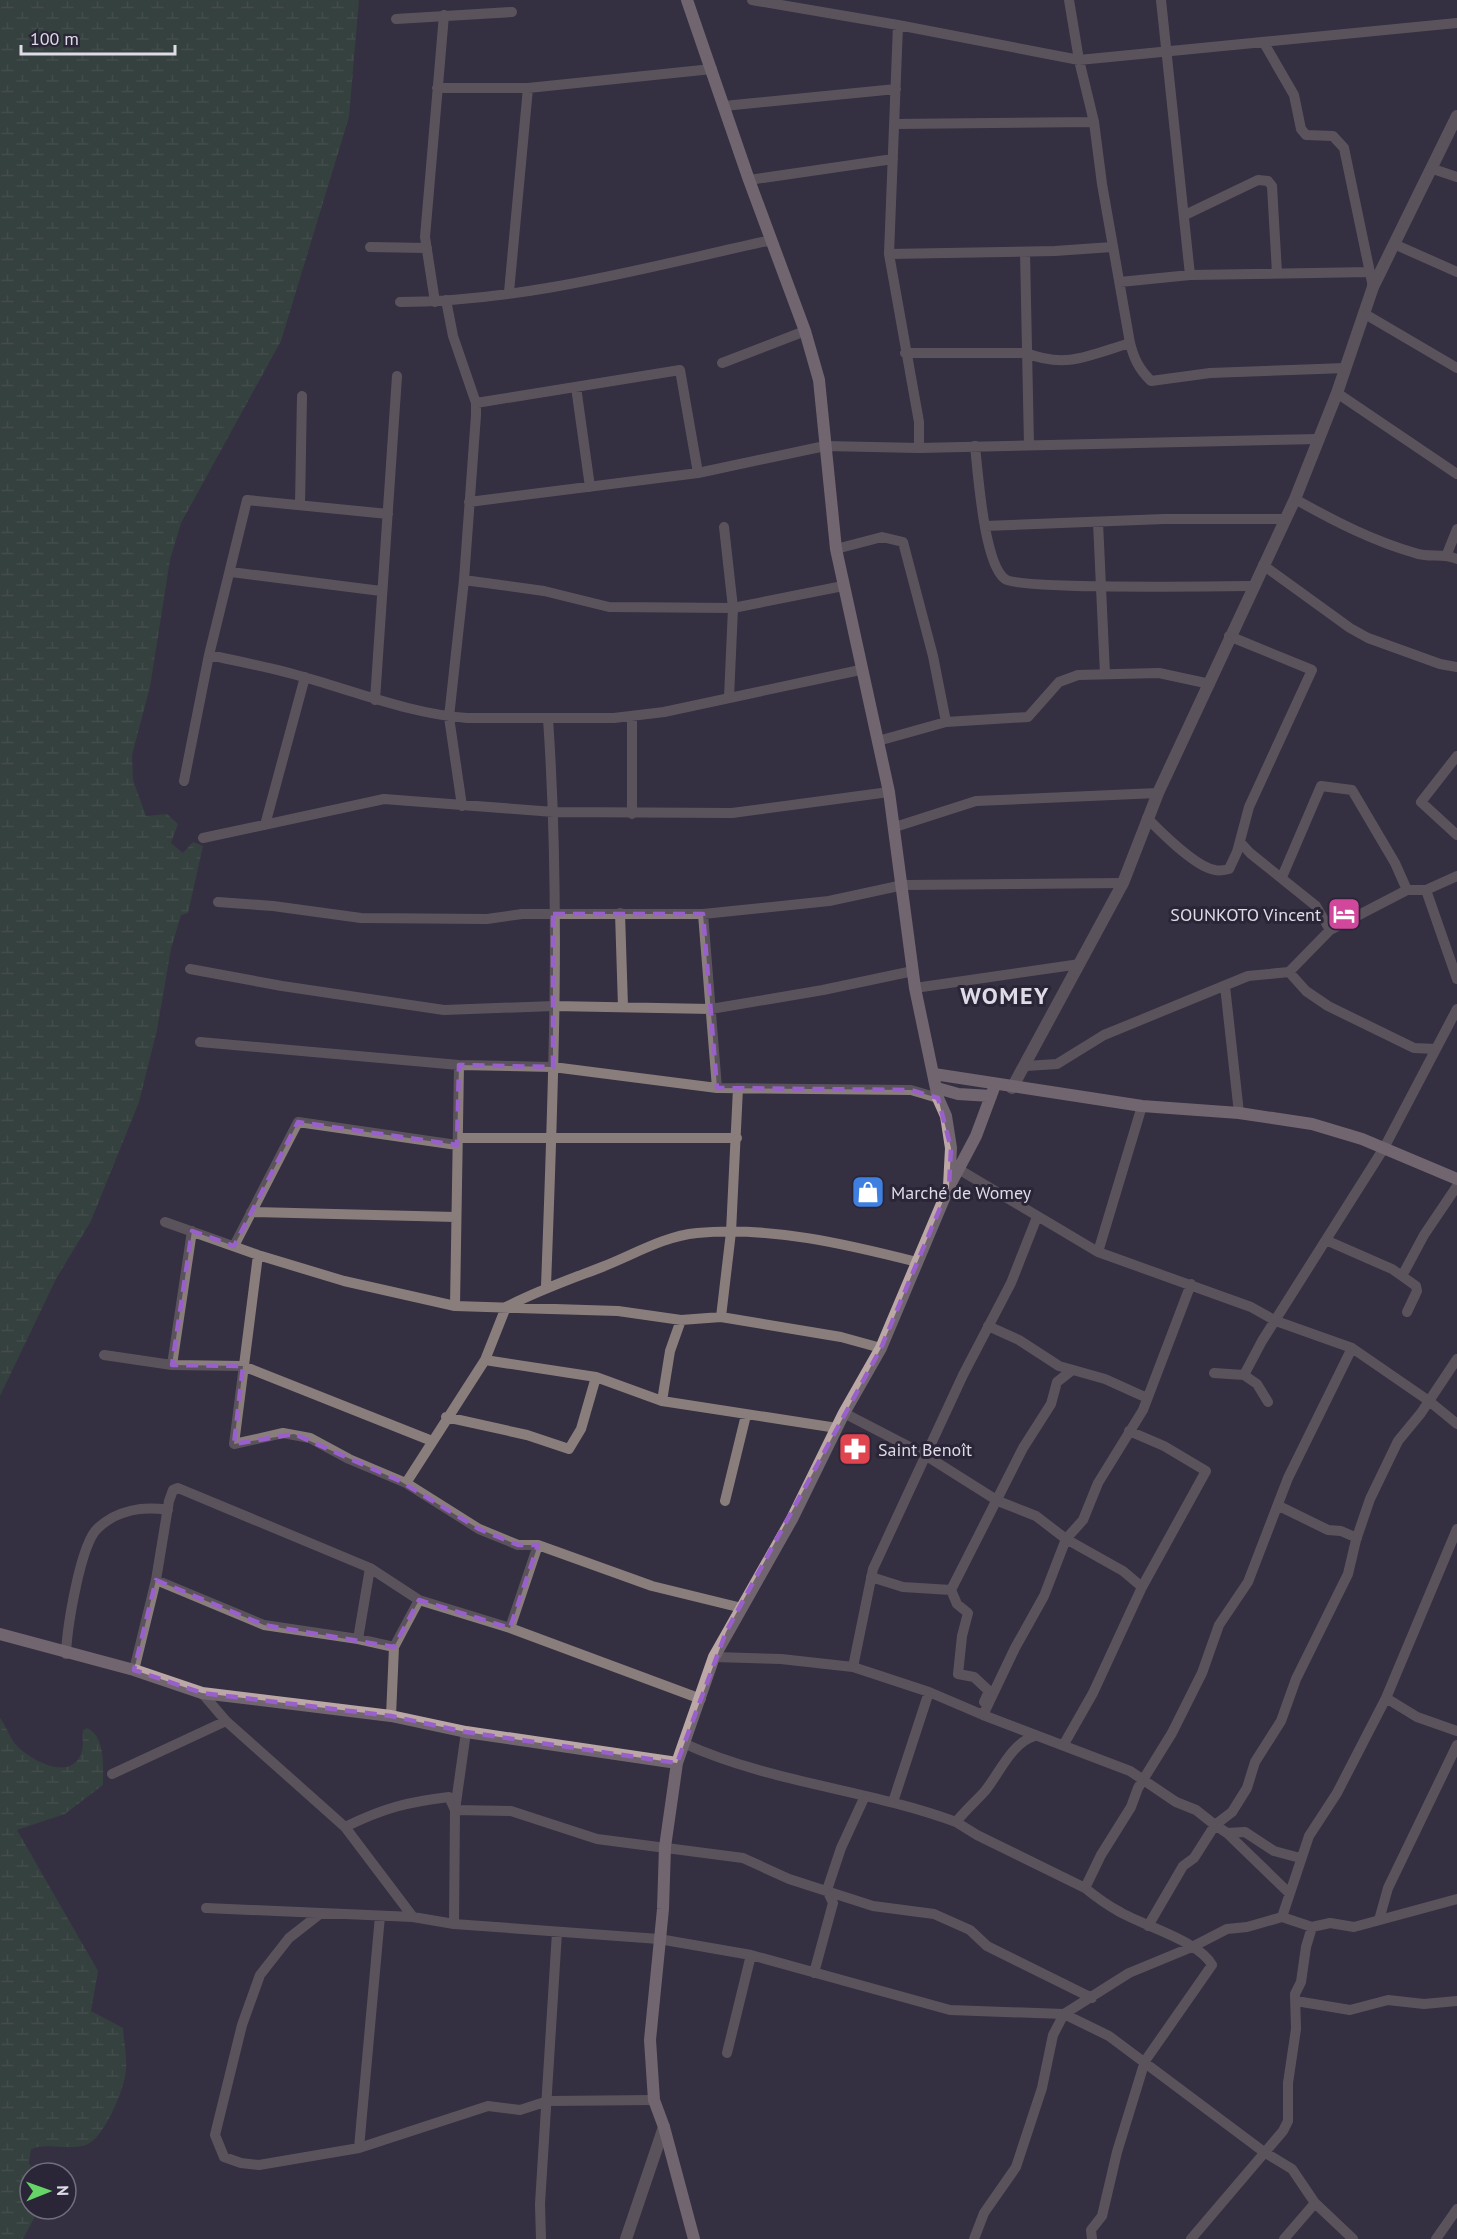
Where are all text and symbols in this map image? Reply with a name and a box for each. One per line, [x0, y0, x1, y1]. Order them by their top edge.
scale bar [21, 18, 176, 56]
text: 100 m [30, 27, 79, 50]
hotel icon: SOUNKOTO Vincent [1326, 896, 1362, 932]
place label: SOUNKOTO Vincent [1170, 903, 1321, 926]
district label: WOMEY [960, 980, 1050, 1011]
shop icon: Marché de Womey [850, 1174, 886, 1210]
place label: Marché de Womey [891, 1181, 1032, 1204]
pharmacy icon: Saint Benoît [837, 1431, 873, 1467]
place label: Saint Benoît [878, 1438, 972, 1461]
north arrow [18, 2161, 78, 2221]
text: N [53, 2185, 73, 2196]

